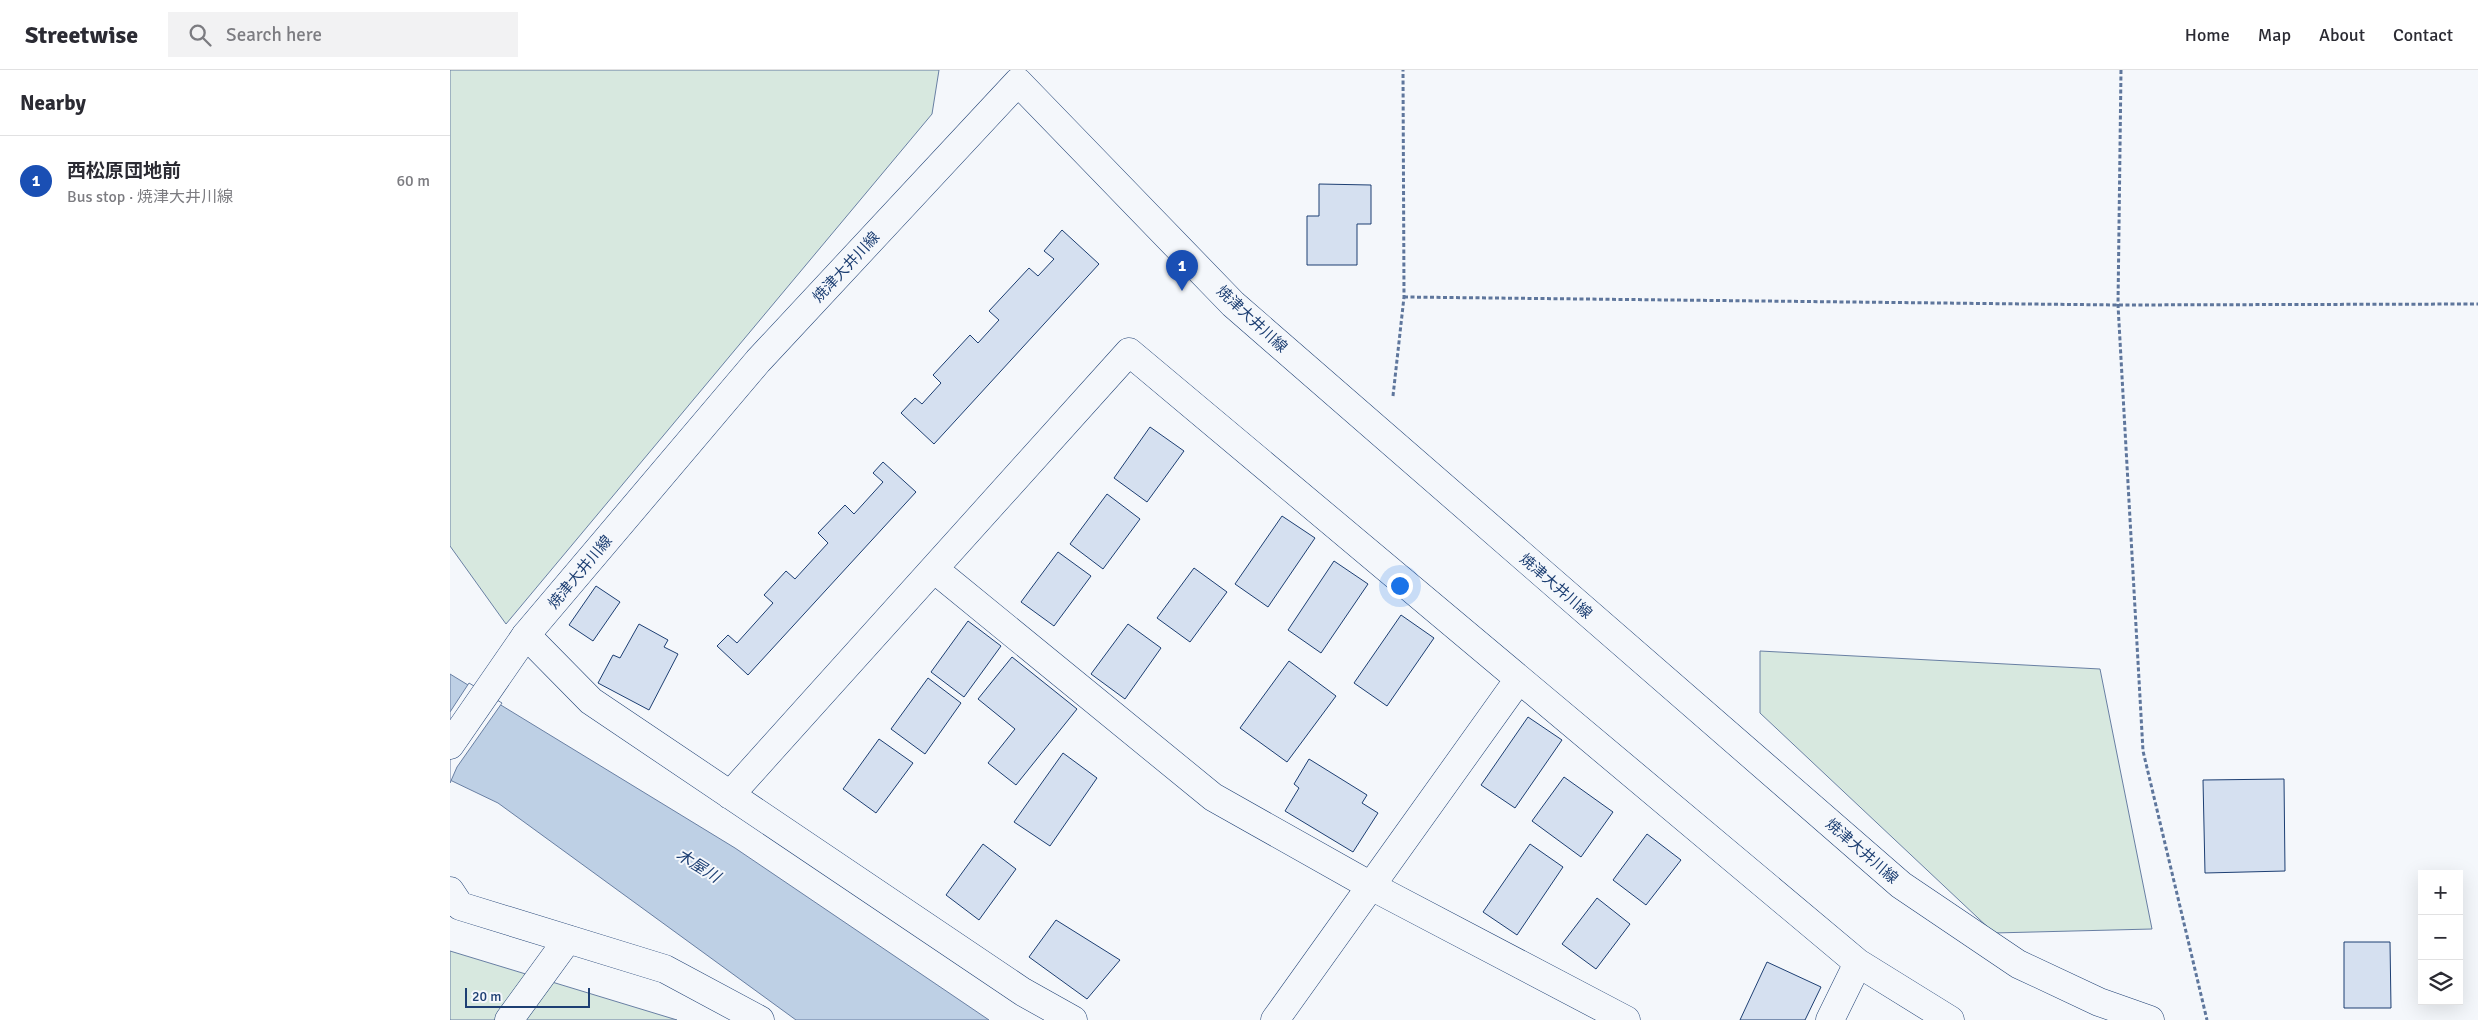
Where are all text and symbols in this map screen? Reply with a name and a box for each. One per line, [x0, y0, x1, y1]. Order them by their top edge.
search box [168, 12, 518, 57]
text: Streetwise [25, 20, 138, 50]
icon: search [186, 21, 214, 49]
text: Search here [226, 23, 322, 47]
text: Home [2185, 24, 2230, 46]
text: Map [2258, 24, 2291, 46]
text: About [2319, 24, 2365, 46]
text: Contact [2393, 24, 2453, 46]
text: Nearby [20, 90, 86, 116]
text: 西松原団地前 [67, 159, 181, 183]
text: 1 [32, 171, 40, 191]
text: 60 m [396, 171, 430, 191]
text: Bus stop · 焼津大井川線 [67, 187, 233, 207]
street label: 焼津大井川線 [809, 228, 883, 306]
pin: 1 [1166, 250, 1198, 291]
street label: 焼津大井川線 [1213, 282, 1291, 356]
street label: 焼津大井川線 [544, 532, 616, 612]
street label: 焼津大井川線 [1516, 550, 1596, 622]
your location [1387, 573, 1413, 599]
street label: 焼津大井川線 [1822, 815, 1902, 887]
water label: 木屋川 [672, 845, 725, 888]
map controls [2418, 870, 2463, 1005]
button: + [2418, 870, 2463, 915]
button: − [2418, 915, 2463, 960]
button: layers [2418, 960, 2463, 1005]
scale bar [465, 985, 590, 1008]
text: 20 m [472, 988, 501, 1005]

